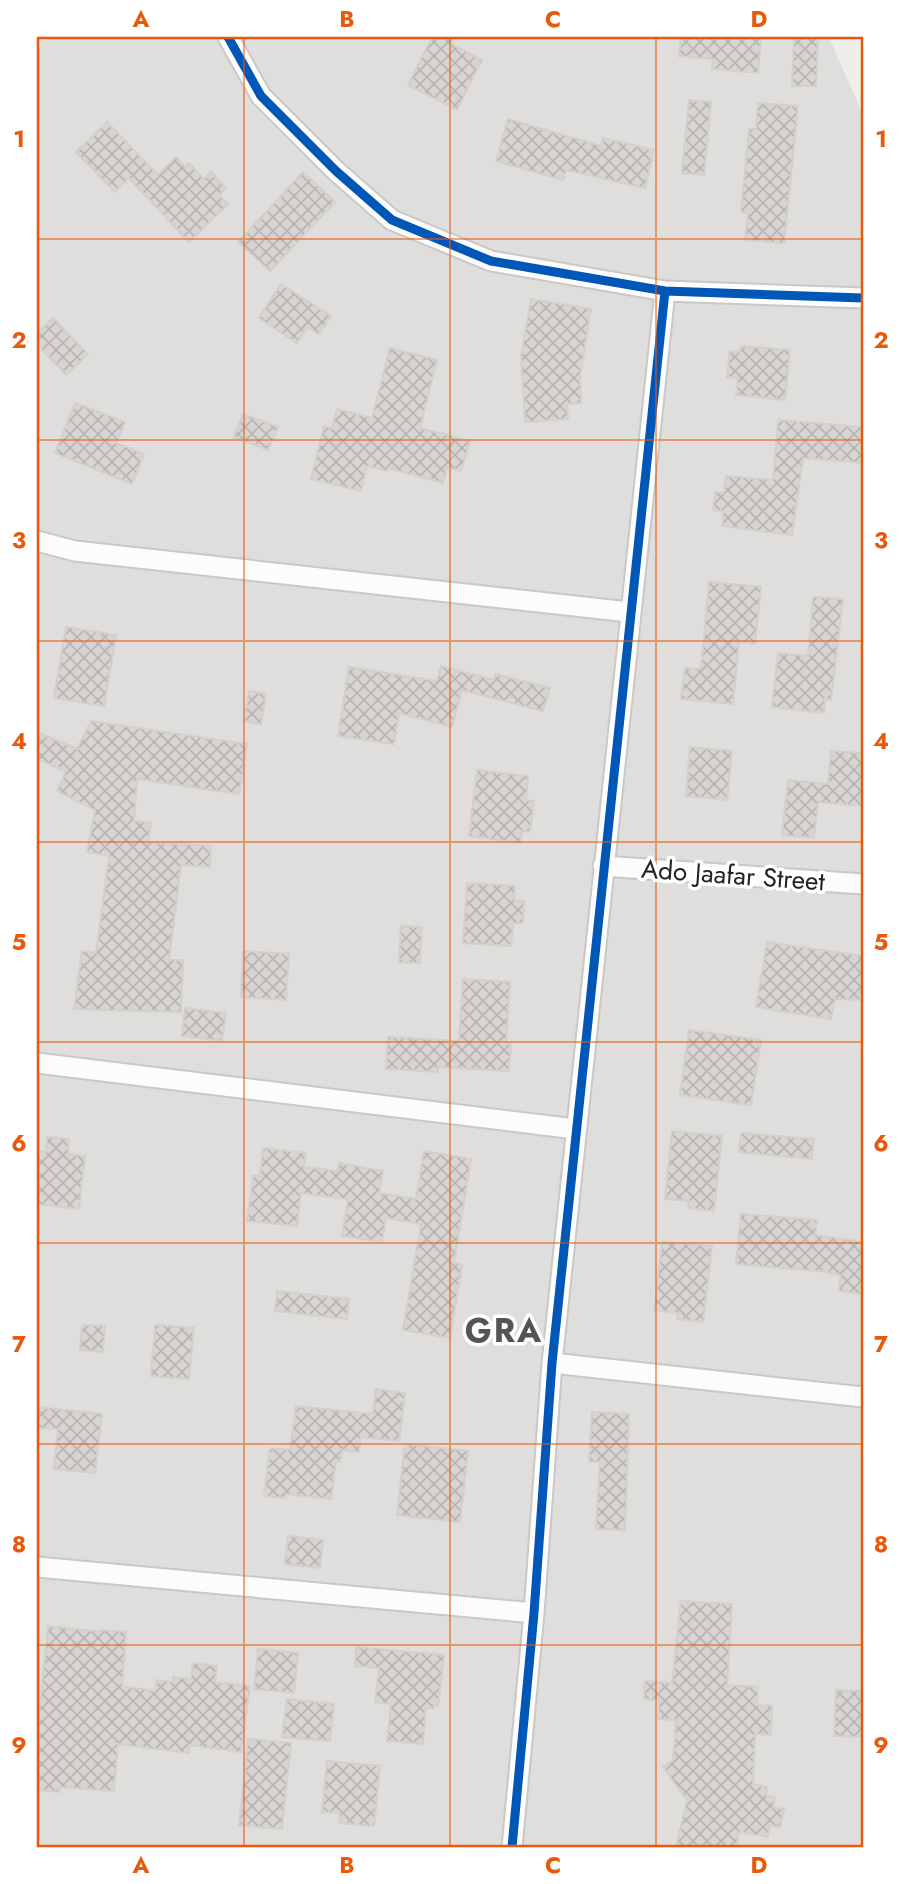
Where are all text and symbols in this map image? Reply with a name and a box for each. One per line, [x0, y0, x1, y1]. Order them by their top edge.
text: A [132, 2, 150, 36]
text: B [339, 2, 355, 36]
text: C [545, 2, 561, 36]
text: D [751, 2, 768, 36]
text: 1 [13, 122, 25, 156]
text: 1 [875, 122, 887, 156]
text: 2 [11, 323, 27, 357]
text: 2 [873, 323, 889, 357]
text: 3 [12, 523, 26, 557]
text: 3 [874, 523, 888, 557]
text: 4 [11, 724, 27, 758]
text: 4 [873, 724, 889, 758]
street label: Ado Jaafar Street [640, 850, 827, 900]
text: 5 [12, 925, 26, 959]
text: 5 [874, 925, 888, 959]
text: 6 [11, 1126, 27, 1160]
text: 6 [873, 1126, 889, 1160]
district label: GRA [465, 1307, 543, 1354]
text: 7 [12, 1327, 26, 1361]
text: 7 [874, 1327, 888, 1361]
text: 8 [12, 1527, 26, 1561]
text: 8 [874, 1527, 888, 1561]
text: 9 [11, 1728, 27, 1762]
text: 9 [873, 1728, 889, 1762]
text: A [132, 1848, 150, 1882]
text: B [339, 1848, 355, 1882]
text: C [545, 1848, 561, 1882]
text: D [751, 1848, 768, 1882]

